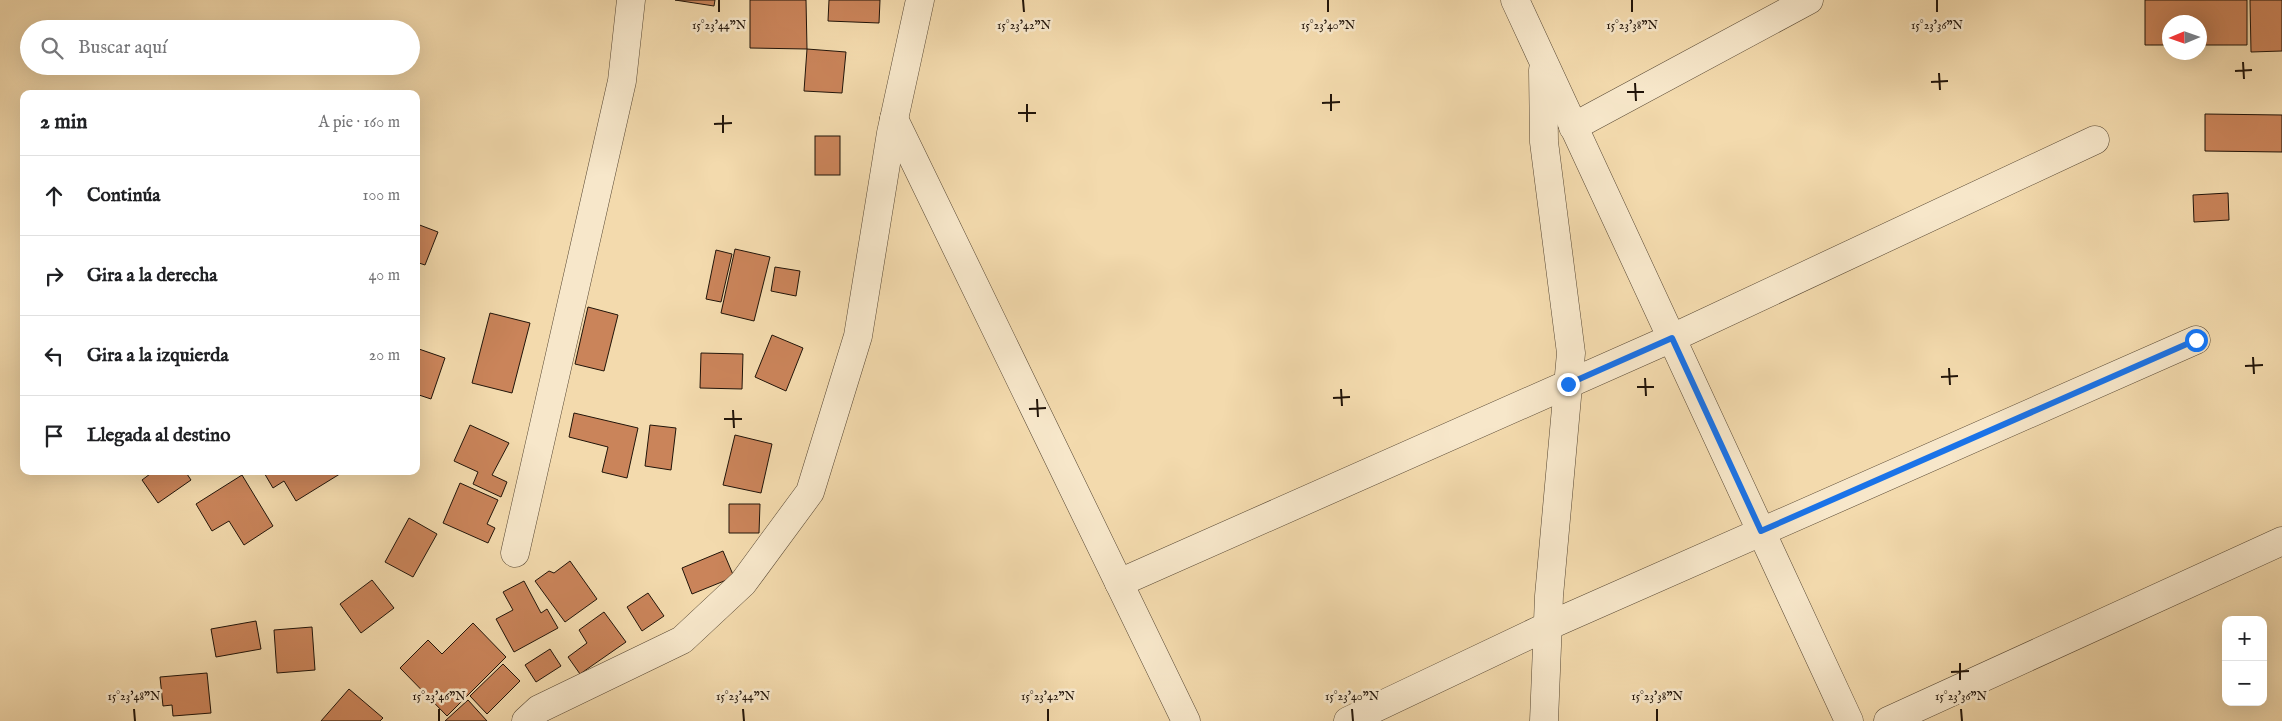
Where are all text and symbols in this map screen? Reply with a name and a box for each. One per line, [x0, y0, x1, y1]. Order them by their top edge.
north arrow [2162, 15, 2207, 60]
text: 15°23'44"N [692, 18, 747, 33]
text: 15°23'42"N [997, 18, 1052, 33]
text: 15°23'40"N [1301, 18, 1356, 33]
text: 15°23'38"N [1606, 18, 1658, 33]
text: 15°23'36"N [1911, 18, 1964, 33]
search box [20, 20, 420, 75]
icon: search [38, 34, 66, 62]
text: Buscar aquí [78, 36, 167, 60]
text: 2 min [40, 109, 87, 136]
text: A pie · 160 m [319, 113, 400, 133]
icon: ahead [40, 182, 68, 210]
text: Continúa [87, 184, 161, 208]
text: 100 m [363, 186, 400, 206]
icon: right [40, 262, 68, 290]
text: Gira a la derecha [87, 264, 217, 288]
text: 40 m [368, 266, 400, 286]
route start [2185, 329, 2208, 352]
icon: left [40, 342, 68, 370]
text: Gira a la izquierda [87, 344, 229, 368]
text: 20 m [369, 346, 400, 366]
route end [1557, 373, 1580, 396]
icon: arrive [40, 422, 68, 450]
text: Llegada al destino [87, 424, 230, 448]
map controls [2222, 616, 2267, 706]
button: + [2222, 616, 2267, 661]
button: − [2222, 661, 2267, 706]
text: 15°23'48"N [108, 689, 161, 704]
text: 15°23'46"N [412, 689, 466, 704]
text: 15°23'44"N [716, 689, 771, 704]
text: 15°23'42"N [1021, 689, 1076, 704]
text: 15°23'40"N [1325, 689, 1380, 704]
text: 15°23'38"N [1631, 689, 1683, 704]
text: 15°23'36"N [1935, 689, 1988, 704]

